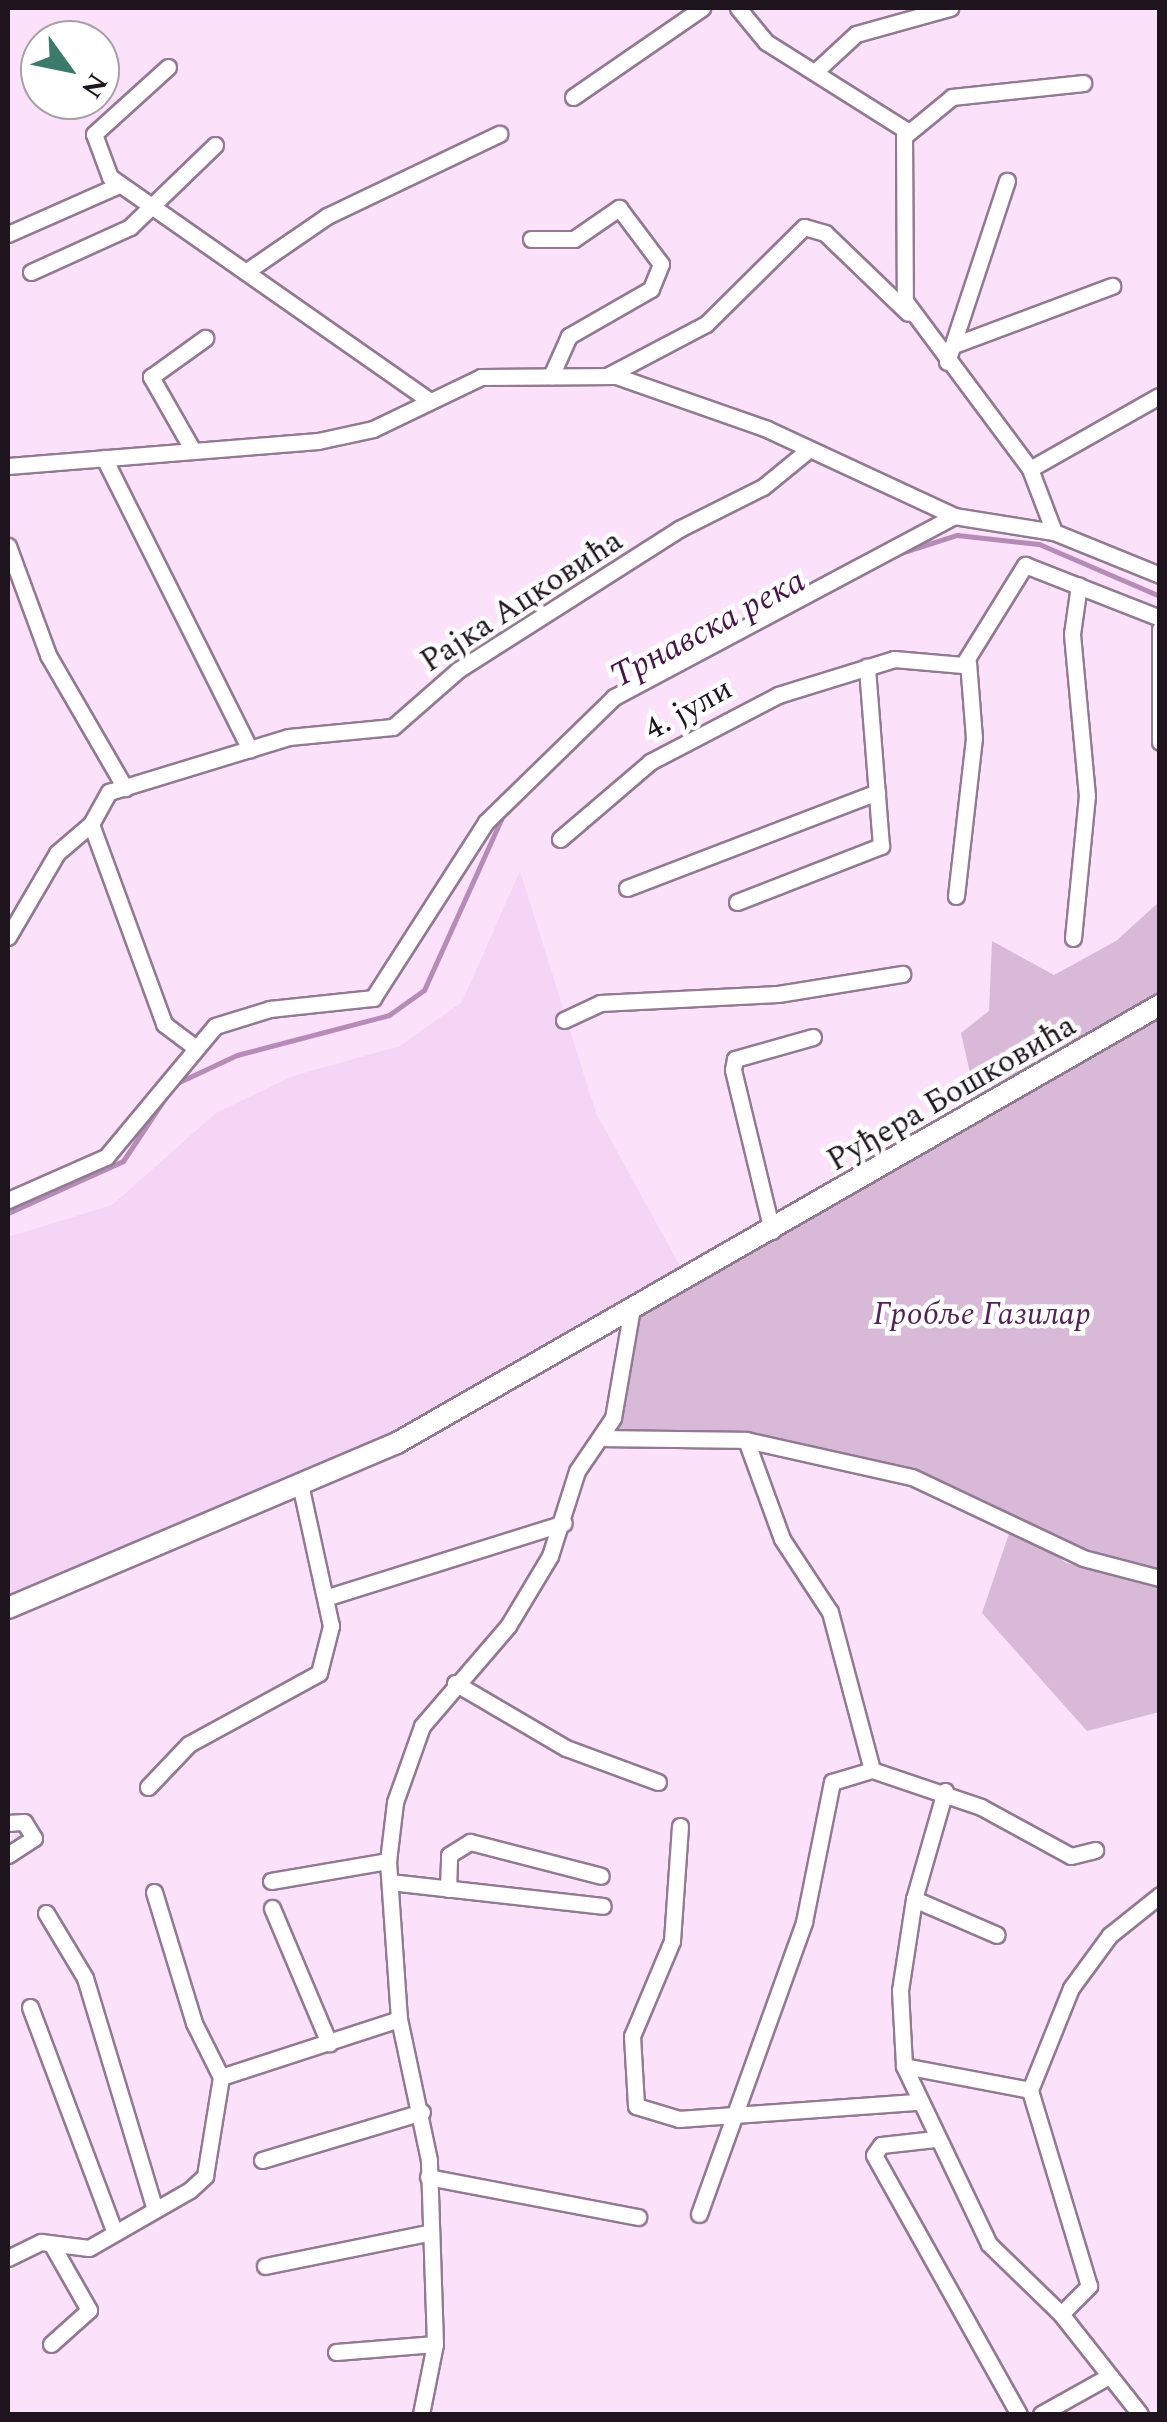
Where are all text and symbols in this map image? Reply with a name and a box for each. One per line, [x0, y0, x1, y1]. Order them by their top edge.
north arrow [20, 20, 120, 120]
text: N [70, 64, 118, 107]
street label: Рајка Ацковића [414, 522, 630, 682]
water label: Трнавска река [603, 560, 813, 698]
street label: 4. јули [639, 670, 739, 750]
street label: Руђера Бошковића [821, 1007, 1083, 1181]
park label: Гробље Газилар [873, 1296, 1091, 1334]

